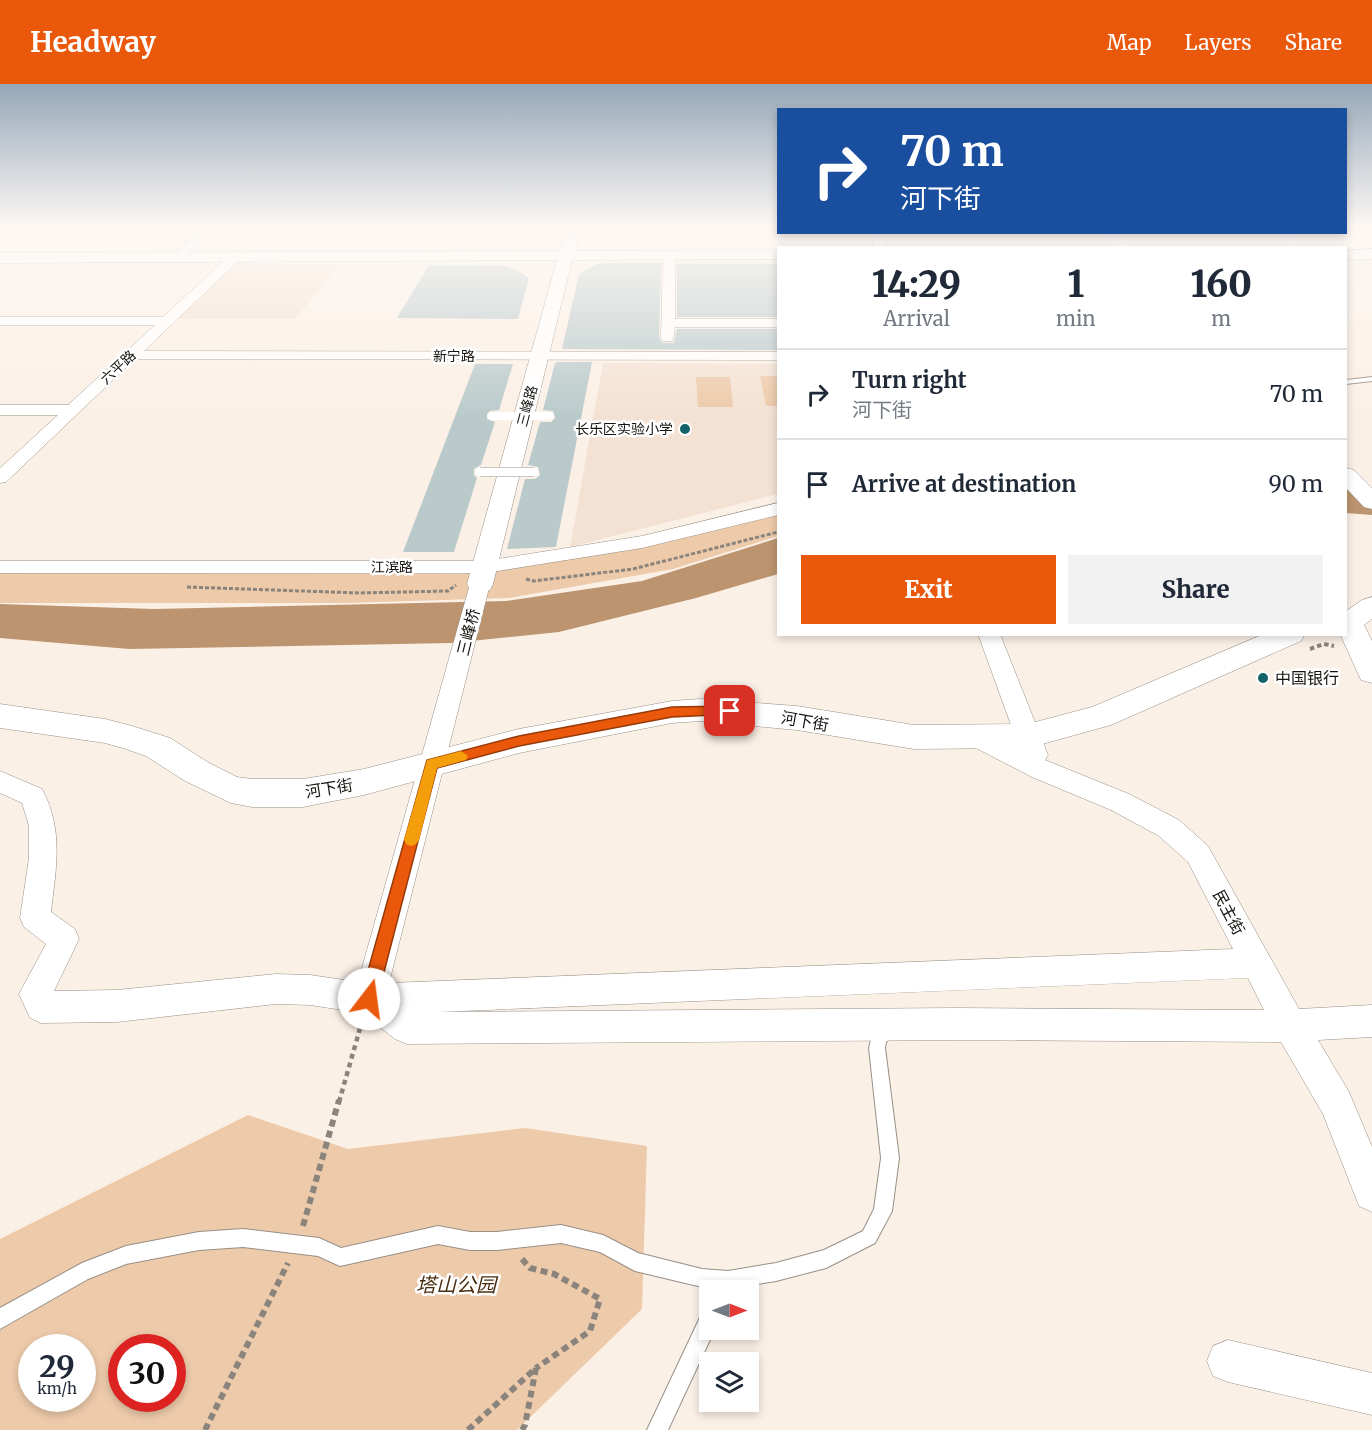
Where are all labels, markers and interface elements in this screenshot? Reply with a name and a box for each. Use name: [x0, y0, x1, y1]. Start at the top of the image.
text: Headway: [30, 24, 156, 60]
text: Map: [1107, 29, 1152, 56]
text: Layers: [1185, 29, 1252, 56]
text: Share: [1285, 29, 1342, 56]
text: 70 m: [900, 125, 1004, 177]
icon: right: [801, 132, 879, 210]
text: 河下街: [900, 181, 981, 215]
text: 14:29: [872, 262, 961, 307]
text: 1: [1067, 262, 1084, 307]
text: 160: [1190, 262, 1252, 307]
text: Arrival: [883, 306, 950, 331]
text: min: [1056, 306, 1096, 331]
text: m: [1211, 306, 1231, 331]
street label: 六平路: [97, 346, 139, 388]
street label: 新宁路: [433, 347, 475, 365]
text: Turn right: [852, 366, 966, 394]
icon: right: [801, 378, 834, 411]
text: 70 m: [1270, 380, 1323, 408]
street label: 三峰路: [513, 383, 541, 429]
text: 河下街: [852, 397, 912, 422]
place label: 长乐区实验小学: [575, 420, 673, 438]
marker: 长乐区实验小学: [678, 422, 692, 436]
icon: arrive: [801, 468, 834, 501]
text: Arrive at destination: [852, 470, 1076, 498]
text: 90 m: [1268, 470, 1323, 498]
button: Exit: [801, 555, 1056, 624]
button: Share: [1068, 555, 1323, 624]
street label: 江滨路: [371, 558, 413, 576]
street label: 三峰桥: [452, 606, 484, 658]
place label: 中国银行: [1275, 668, 1339, 688]
marker: 中国银行: [1256, 671, 1270, 685]
pin: [704, 685, 755, 736]
icon: arrive: [713, 694, 746, 727]
street label: 河下街: [780, 707, 830, 735]
street label: 河下街: [304, 774, 354, 802]
street label: 民主街: [1209, 886, 1249, 938]
position arrow: [337, 967, 401, 1031]
park label: 塔山公园: [416, 1272, 499, 1297]
north arrow: [699, 1280, 759, 1340]
map controls: [699, 1280, 759, 1412]
speed limit sign: 30: [108, 1334, 186, 1412]
text: 29: [39, 1347, 75, 1385]
button: layers: [699, 1352, 759, 1412]
text: km/h: [37, 1379, 77, 1398]

